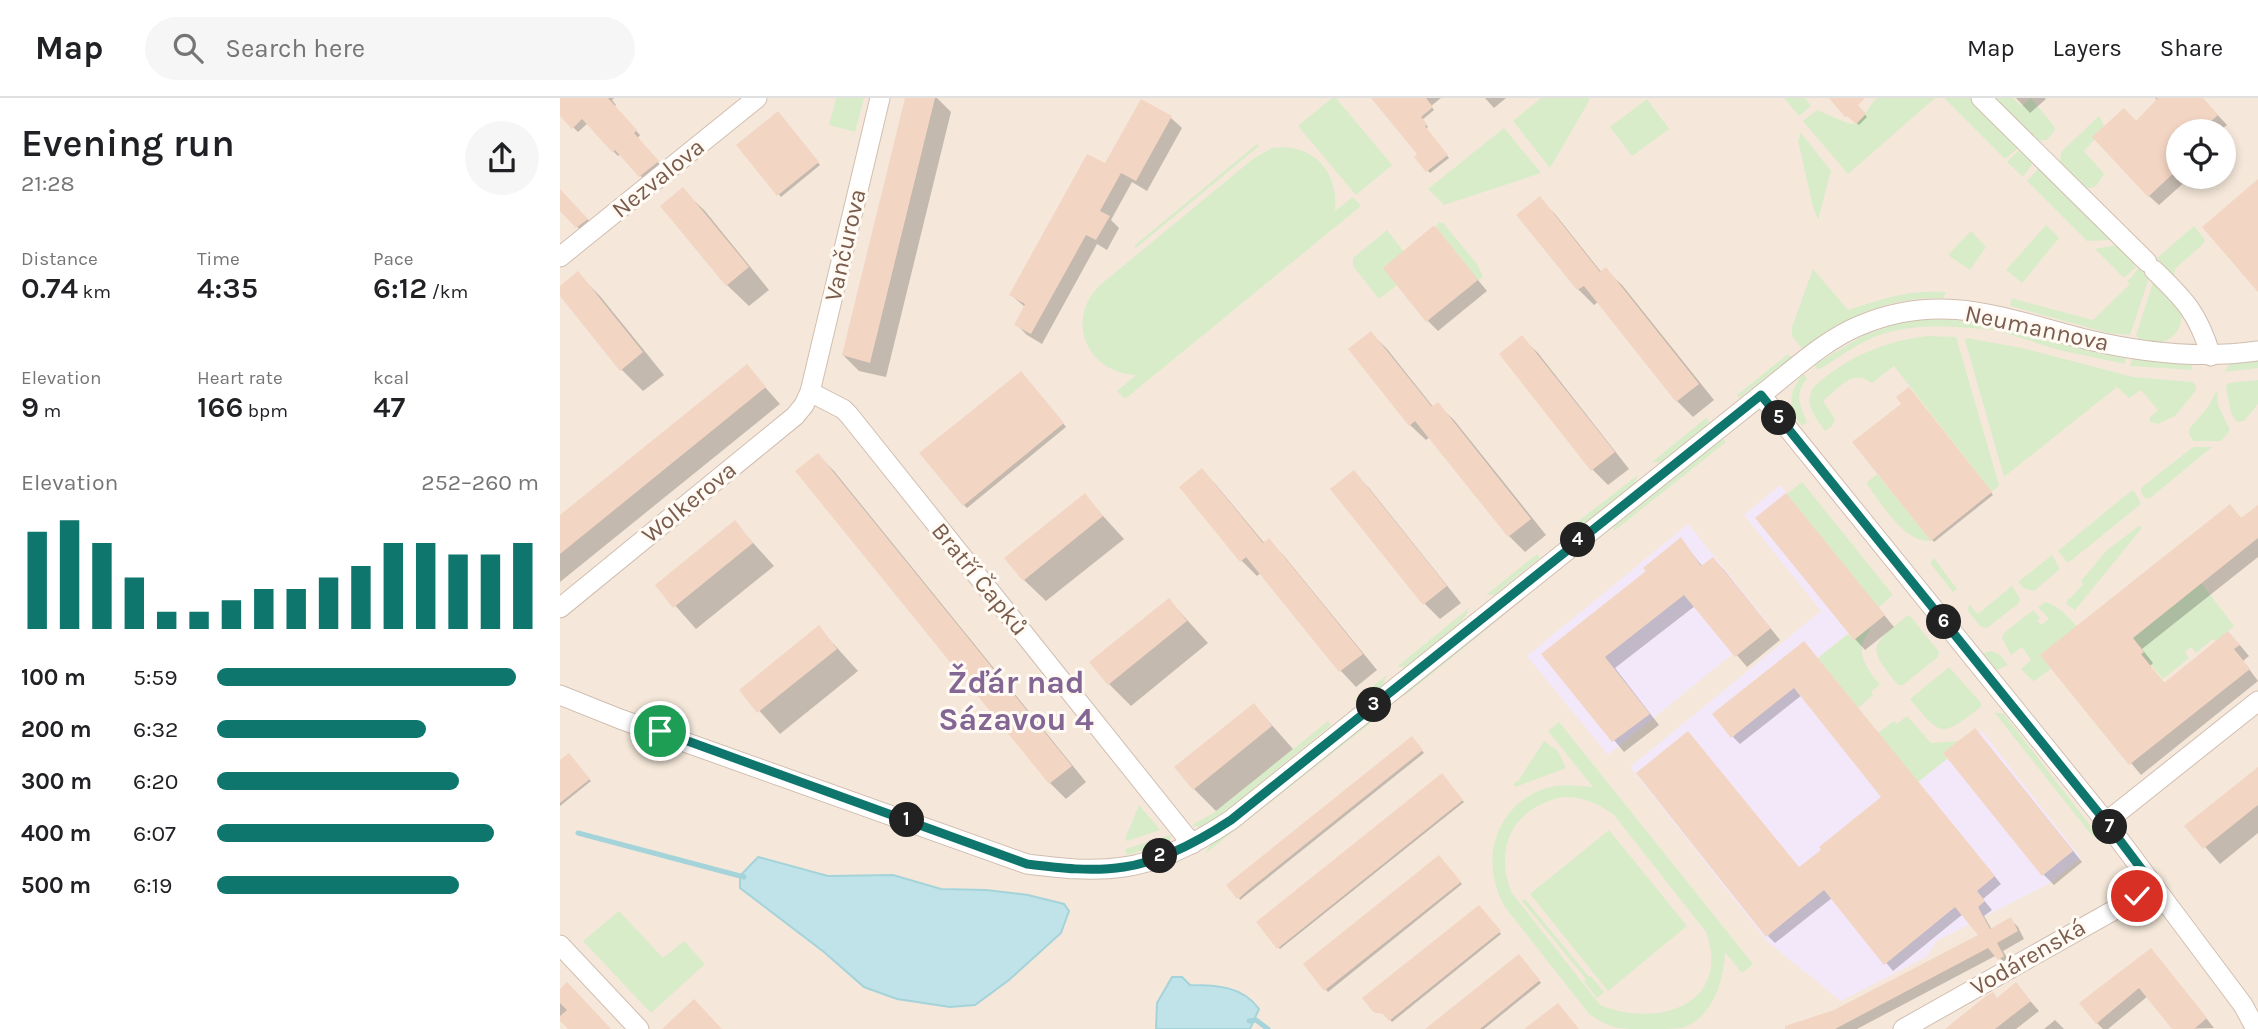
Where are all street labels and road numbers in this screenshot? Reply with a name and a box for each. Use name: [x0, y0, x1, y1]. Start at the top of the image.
street label: Nezvalova: [606, 132, 710, 224]
street label: Vančurova: [818, 186, 872, 304]
street label: Neumannova: [1963, 299, 2111, 357]
street label: Wolkerova: [636, 455, 742, 549]
street label: Bratří Čapků: [926, 516, 1035, 641]
street label: Vodárenská: [1966, 913, 2090, 1001]

